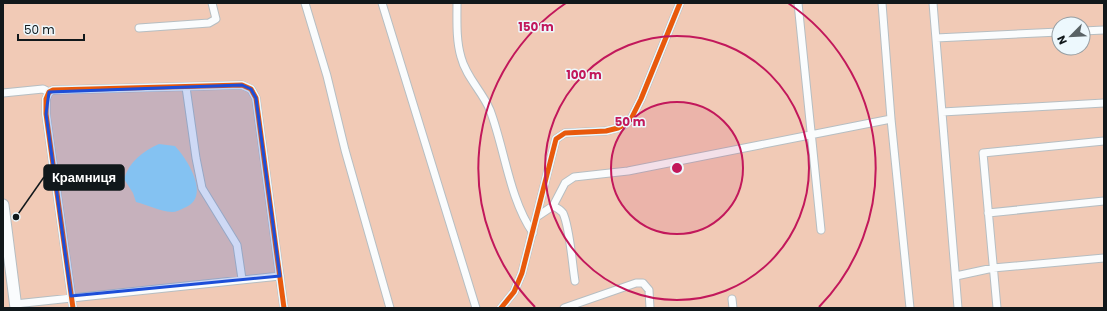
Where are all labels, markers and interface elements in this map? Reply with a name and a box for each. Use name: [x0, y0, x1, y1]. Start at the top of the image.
scale bar: [18, 16, 84, 42]
north arrow: [1051, 16, 1091, 56]
text: 150 m: [518, 18, 554, 35]
text: 50 m: [24, 21, 55, 38]
text: N: [1053, 33, 1071, 47]
text: 100 m: [566, 66, 602, 83]
text: 50 m: [615, 113, 646, 130]
centre of rings: [670, 161, 684, 175]
callout: Крамниця: [44, 165, 124, 190]
text: Крамниця: [52, 168, 116, 187]

